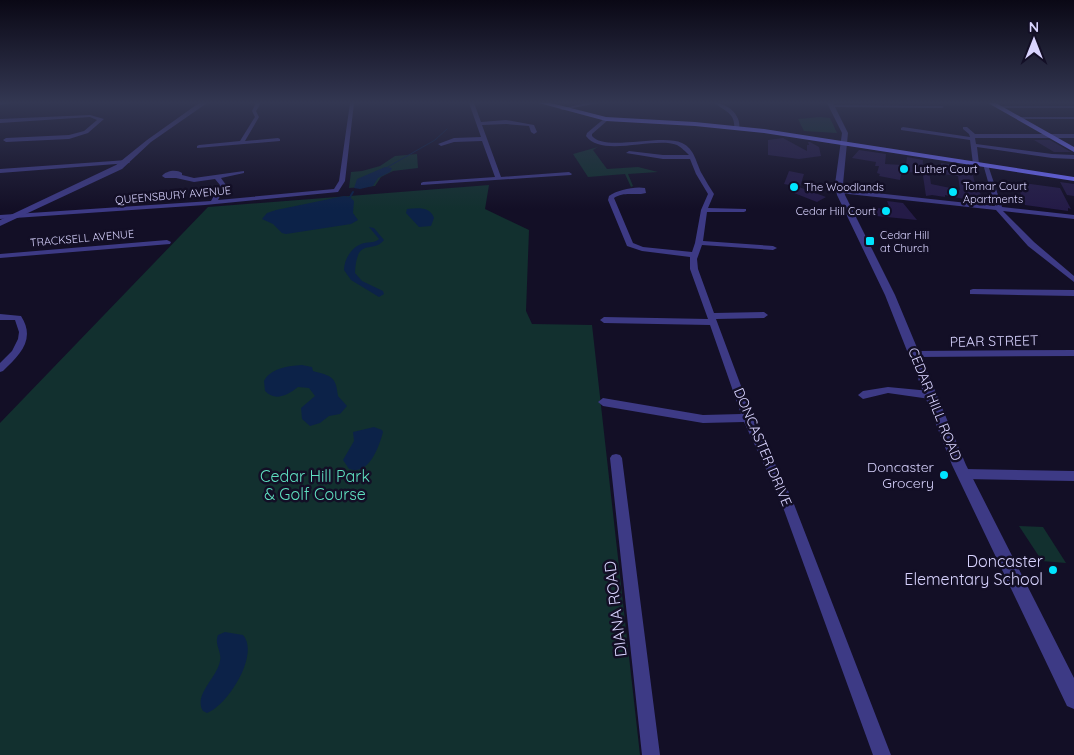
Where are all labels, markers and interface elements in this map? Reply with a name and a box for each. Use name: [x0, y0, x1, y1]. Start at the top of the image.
north arrow: [1009, 15, 1059, 65]
text: N: [1029, 18, 1039, 36]
place label: Luther Court: [914, 162, 978, 176]
marker: Luther Court: [898, 163, 910, 175]
place label: Tomar Court Apartments: [963, 179, 1027, 206]
place label: The Woodlands: [804, 180, 884, 194]
marker: The Woodlands: [788, 181, 800, 193]
street label: QUEENSBURY AVENUE: [115, 183, 231, 207]
marker: Tomar Court Apartments: [947, 186, 959, 198]
place label: Cedar Hill Court: [796, 204, 876, 218]
marker: Cedar Hill Court: [880, 205, 892, 217]
street label: TRACKSELL AVENUE: [29, 226, 135, 250]
place label: Cedar Hill at Church: [880, 228, 929, 255]
marker: Cedar Hill at Church: [864, 235, 876, 247]
street label: PEAR STREET: [950, 331, 1038, 351]
street label: CEDAR HILL ROAD: [904, 345, 966, 463]
street label: DONCASTER DRIVE: [730, 385, 796, 509]
place label: Doncaster Grocery: [867, 458, 935, 492]
park label: Cedar Hill Park & Golf Course: [260, 466, 370, 504]
marker: Doncaster Grocery: [938, 469, 950, 481]
place label: Doncaster Elementary School: [904, 551, 1043, 589]
street label: DIANA ROAD: [599, 560, 631, 658]
marker: Doncaster Elementary School: [1047, 564, 1059, 576]

